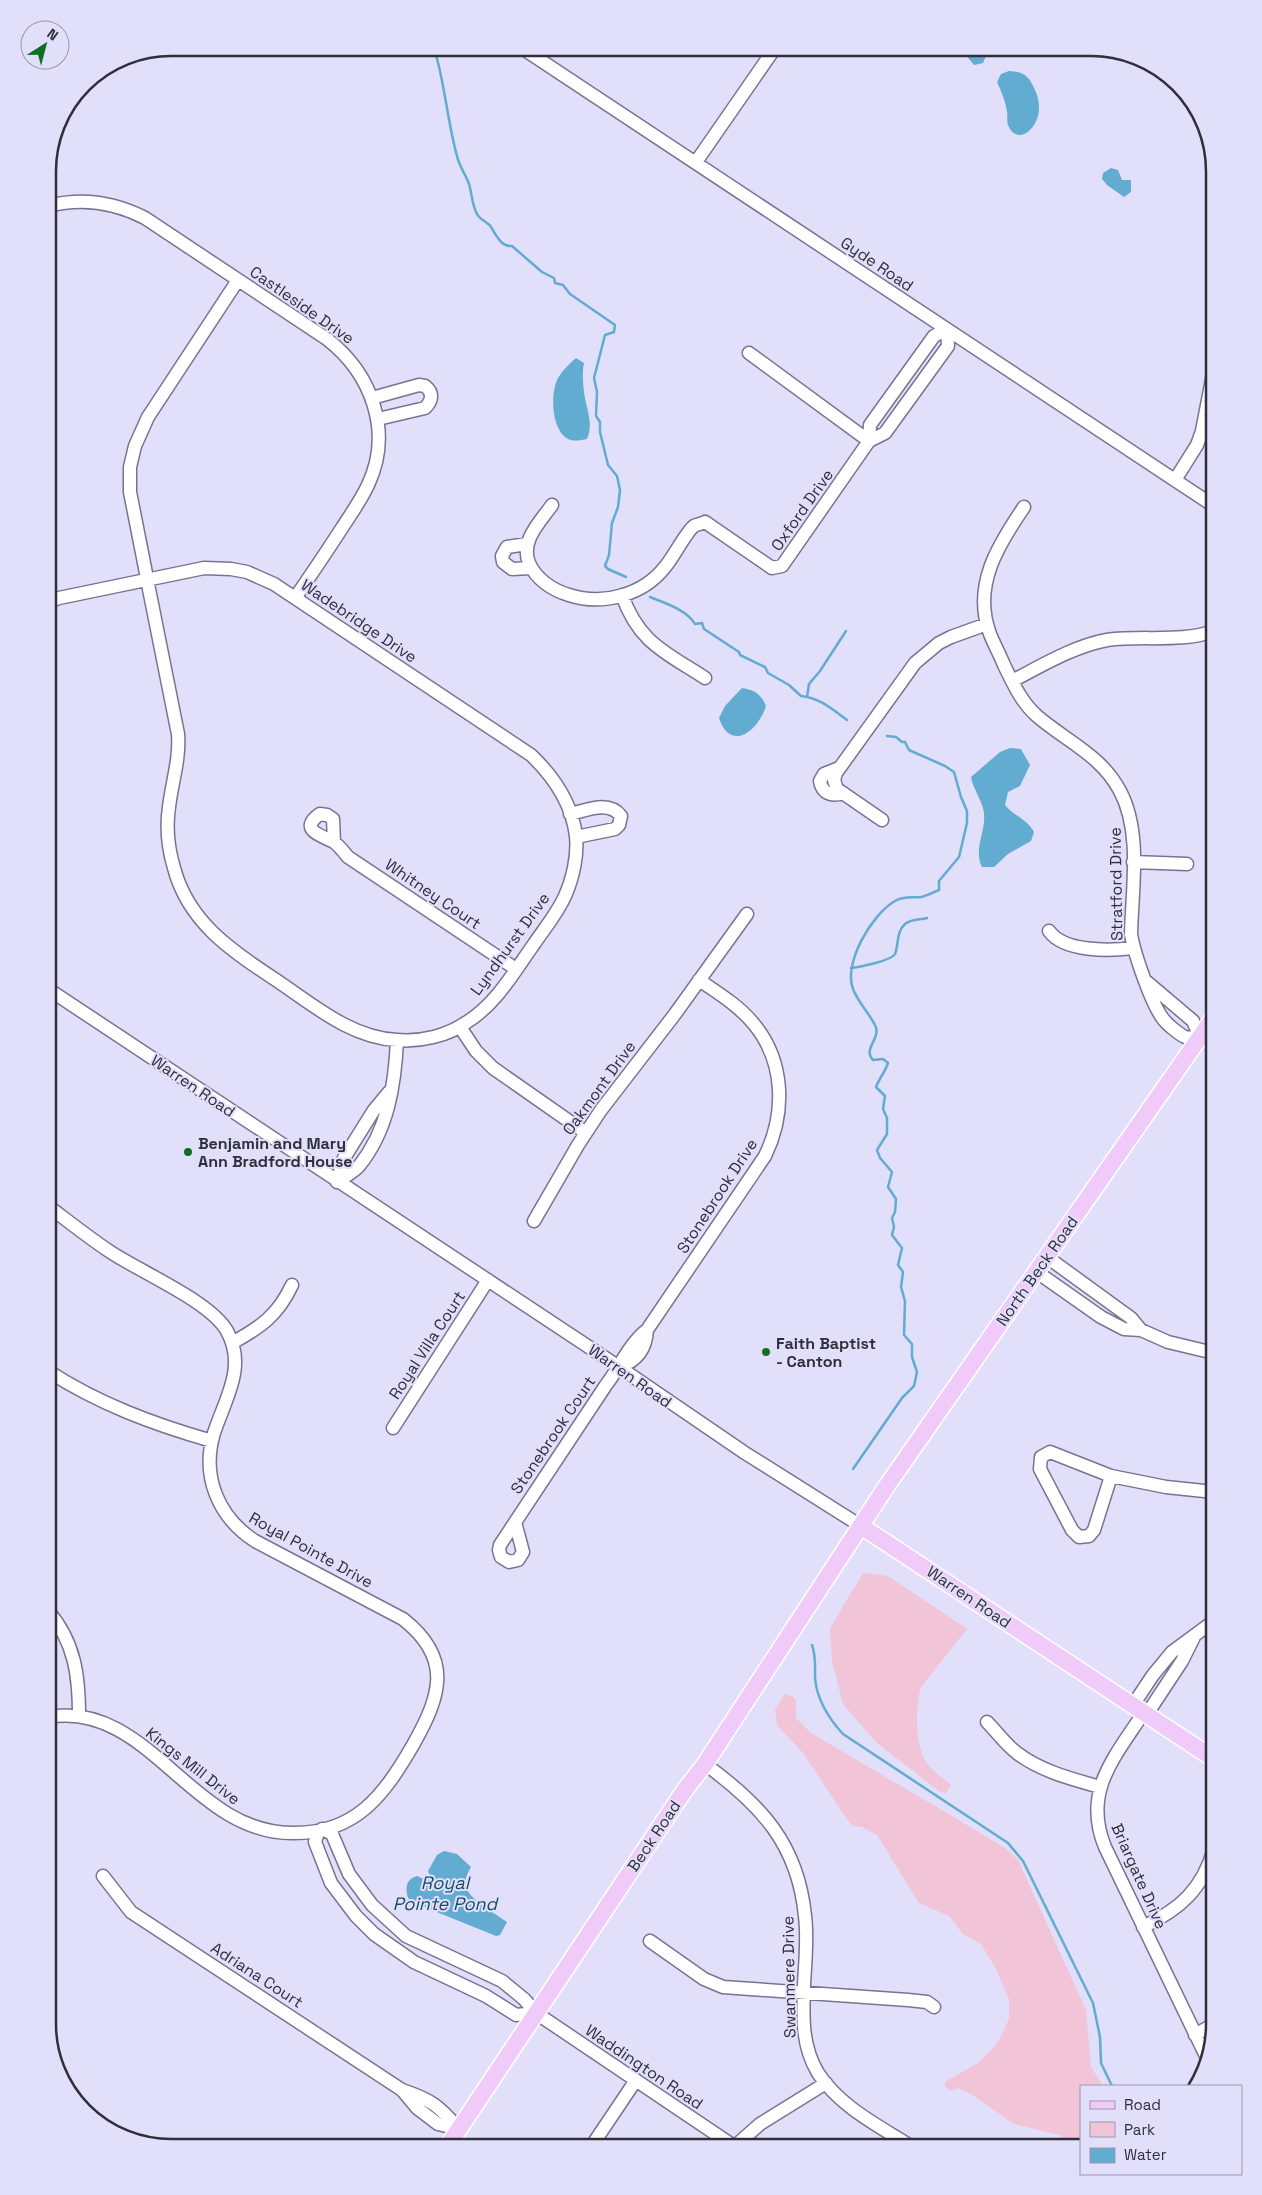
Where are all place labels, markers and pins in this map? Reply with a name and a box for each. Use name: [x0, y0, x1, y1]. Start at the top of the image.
place label: Benjamin and Mary Ann Bradford House: [198, 1133, 353, 1172]
marker: Benjamin and Mary Ann Bradford House: [182, 1146, 194, 1158]
place label: Faith Baptist - Canton: [776, 1333, 876, 1372]
marker: Faith Baptist - Canton: [760, 1346, 772, 1358]

